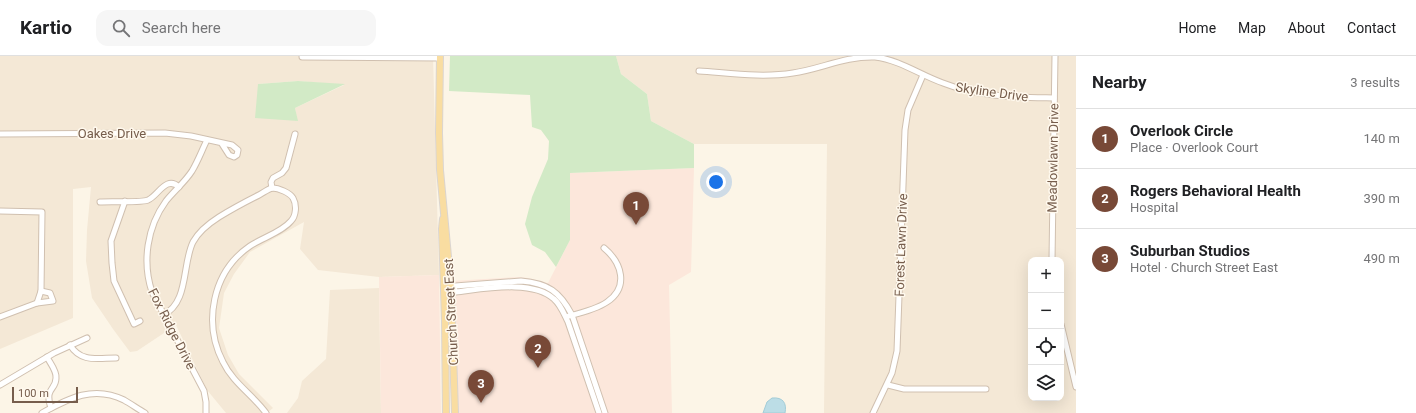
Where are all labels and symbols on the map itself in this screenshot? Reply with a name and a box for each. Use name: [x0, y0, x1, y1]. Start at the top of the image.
street label: Skyline Drive: [955, 79, 1029, 105]
street label: Meadowlawn Drive: [1045, 103, 1061, 213]
street label: Oakes Drive: [78, 126, 146, 141]
your location: [706, 172, 726, 192]
pin: 1: [623, 192, 649, 225]
street label: Forest Lawn Drive: [892, 193, 910, 297]
street label: Church Street East: [441, 258, 461, 366]
street label: Fox Ridge Drive: [145, 286, 199, 372]
pin: 2: [525, 335, 551, 368]
pin: 3: [468, 370, 494, 403]
scale bar: [12, 385, 78, 404]

